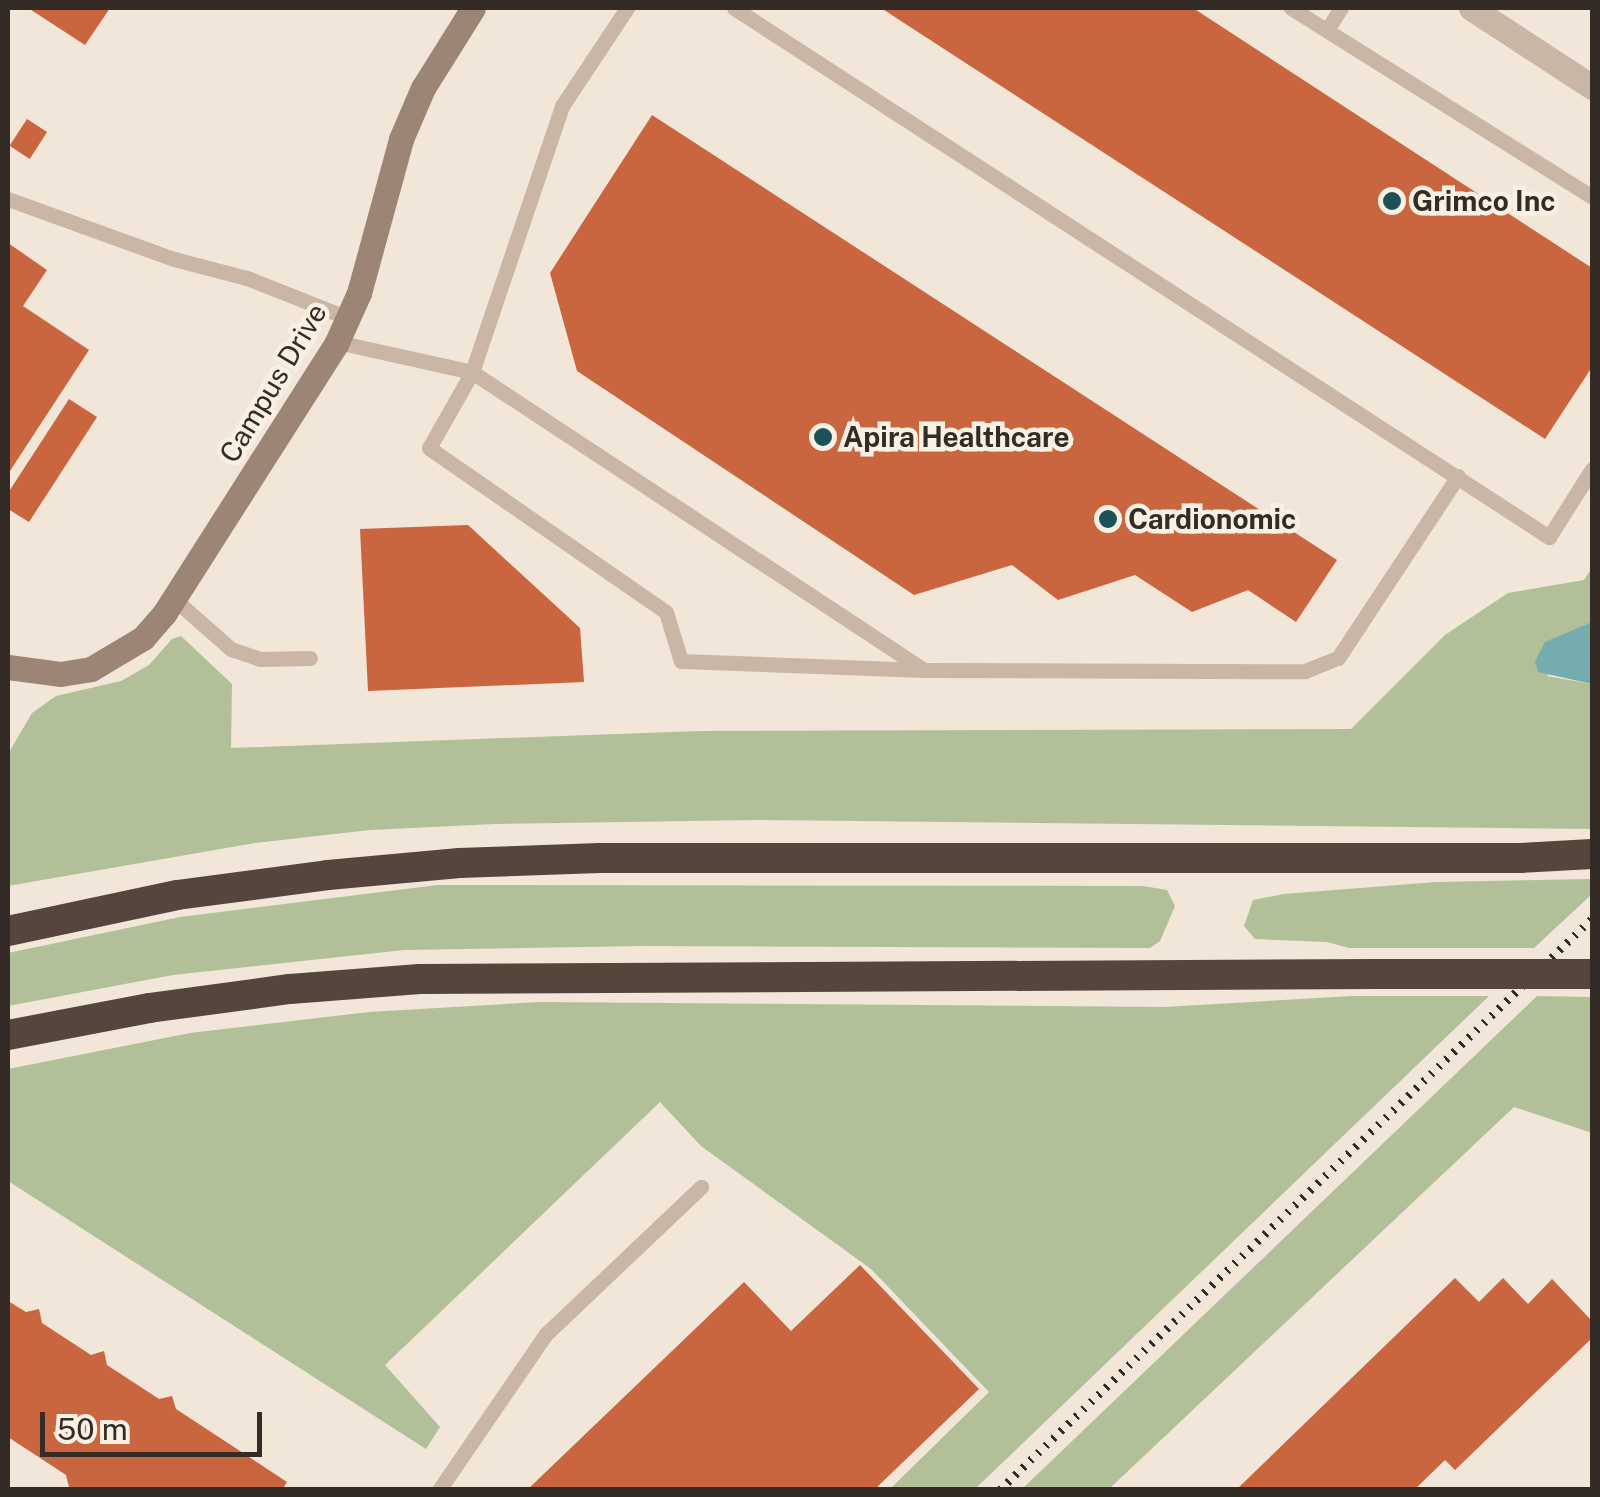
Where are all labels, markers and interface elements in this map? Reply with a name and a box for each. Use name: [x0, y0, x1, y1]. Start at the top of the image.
place label: Grimco Inc: [1412, 184, 1556, 218]
marker: Grimco Inc: [1381, 190, 1403, 212]
street label: Campus Drive: [212, 297, 334, 469]
place label: Apira Healthcare: [843, 420, 1070, 454]
marker: Apira Healthcare: [812, 426, 834, 448]
place label: Cardionomic: [1128, 502, 1296, 536]
marker: Cardionomic: [1097, 508, 1119, 530]
scale bar: [45, 1392, 268, 1454]
text: 50 m: [57, 1411, 128, 1447]

